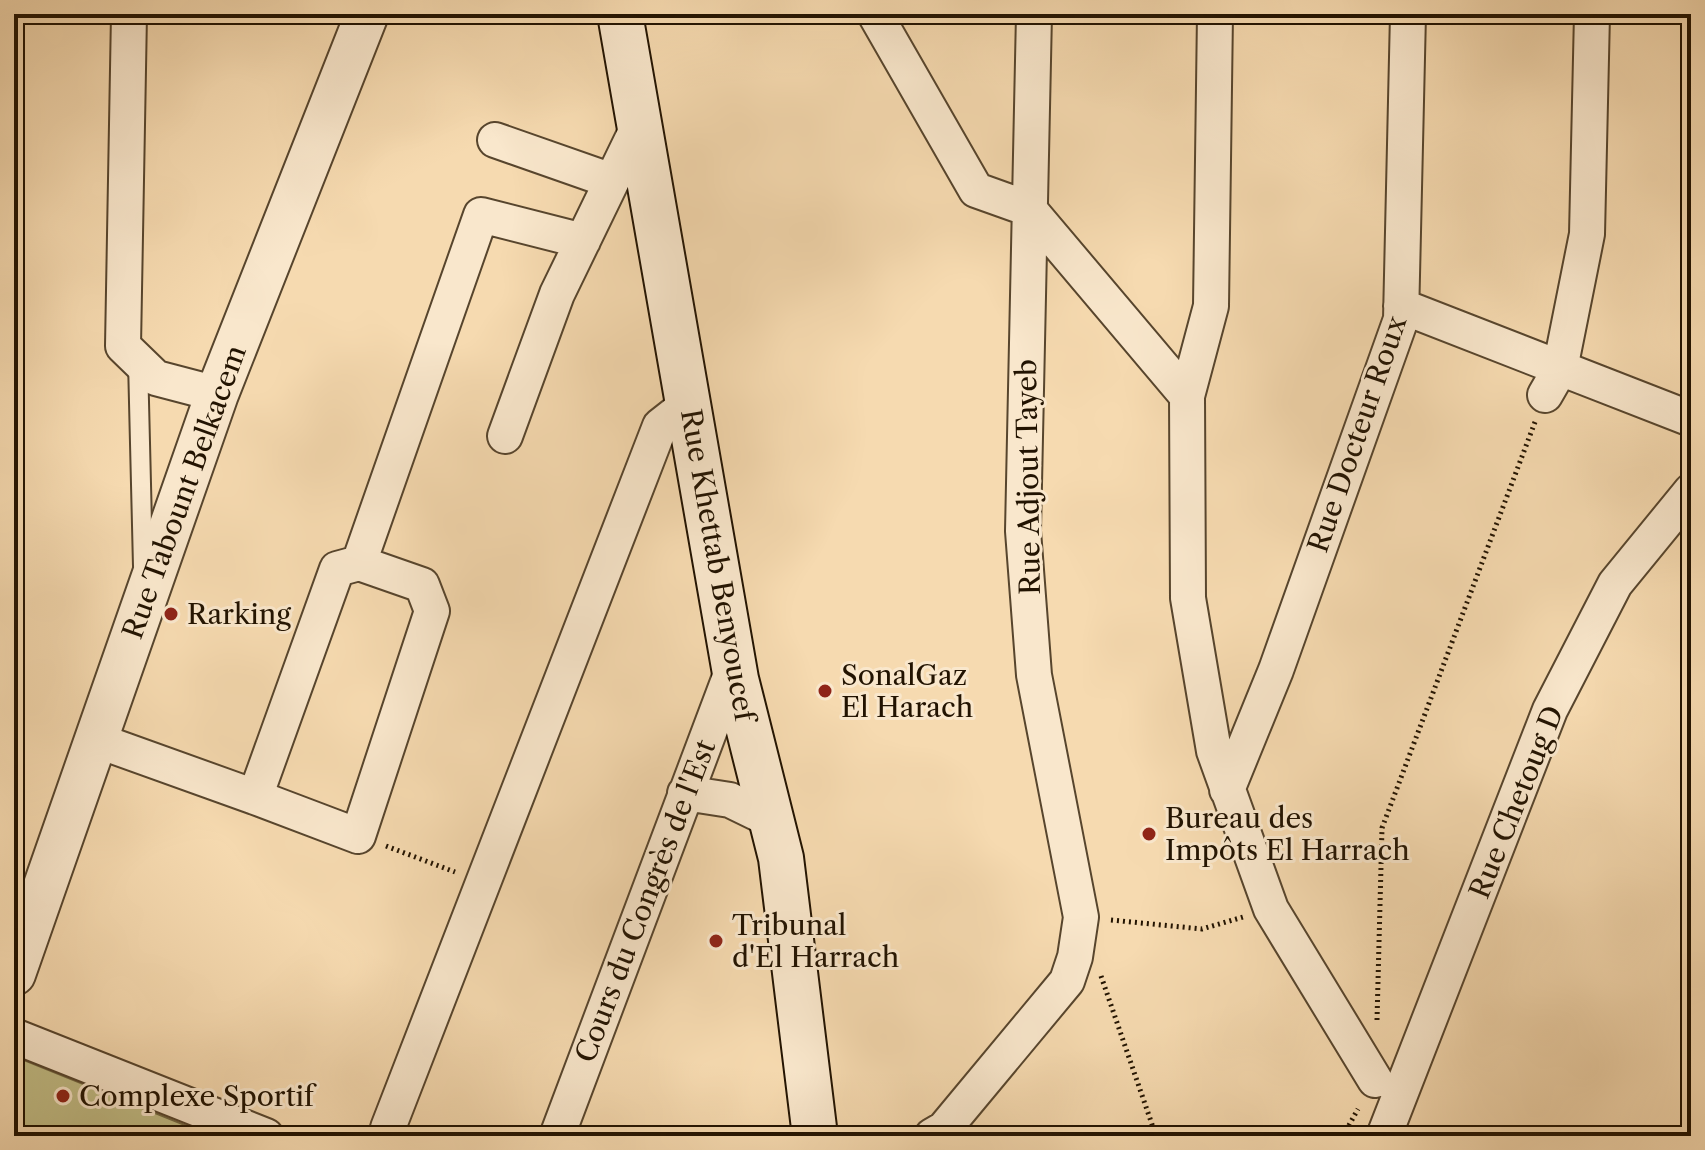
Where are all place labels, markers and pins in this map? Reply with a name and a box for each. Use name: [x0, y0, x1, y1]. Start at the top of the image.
place label: Rarking: [187, 597, 291, 631]
marker: Rarking: [162, 605, 180, 623]
place label: SonalGaz El Harach: [841, 658, 973, 724]
marker: SonalGaz El Harach: [816, 682, 834, 700]
place label: Bureau des Impôts El Harrach: [1165, 801, 1410, 867]
marker: Bureau des Impôts El Harrach: [1140, 825, 1158, 843]
place label: Tribunal d'El Harrach: [732, 908, 899, 974]
marker: Tribunal d'El Harrach: [707, 932, 725, 950]
place label: Complexe Sportif: [79, 1079, 317, 1113]
marker: Complexe Sportif: [54, 1087, 72, 1105]

